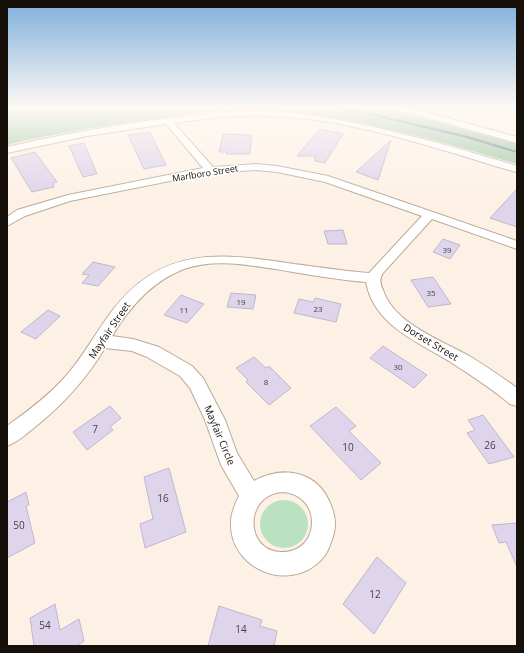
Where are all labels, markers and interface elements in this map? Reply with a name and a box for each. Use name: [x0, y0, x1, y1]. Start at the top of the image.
street label: Marlboro Street: [171, 161, 239, 185]
house number: 39: [442, 244, 452, 255]
house number: 35: [426, 287, 436, 298]
house number: 19: [236, 296, 246, 307]
street label: Mayfair Street: [85, 299, 133, 361]
house number: 23: [313, 303, 323, 314]
house number: 11: [179, 304, 189, 315]
street label: Dorset Street: [401, 320, 461, 364]
house number: 30: [393, 361, 403, 372]
house number: 8: [264, 376, 269, 387]
street label: Mayfair Circle: [201, 403, 239, 467]
house number: 7: [92, 422, 98, 436]
house number: 26: [484, 438, 496, 452]
house number: 10: [342, 440, 354, 454]
house number: 16: [157, 491, 169, 505]
house number: 50: [13, 518, 25, 532]
house number: 12: [369, 587, 381, 601]
house number: 54: [39, 618, 51, 632]
house number: 14: [235, 622, 247, 636]

